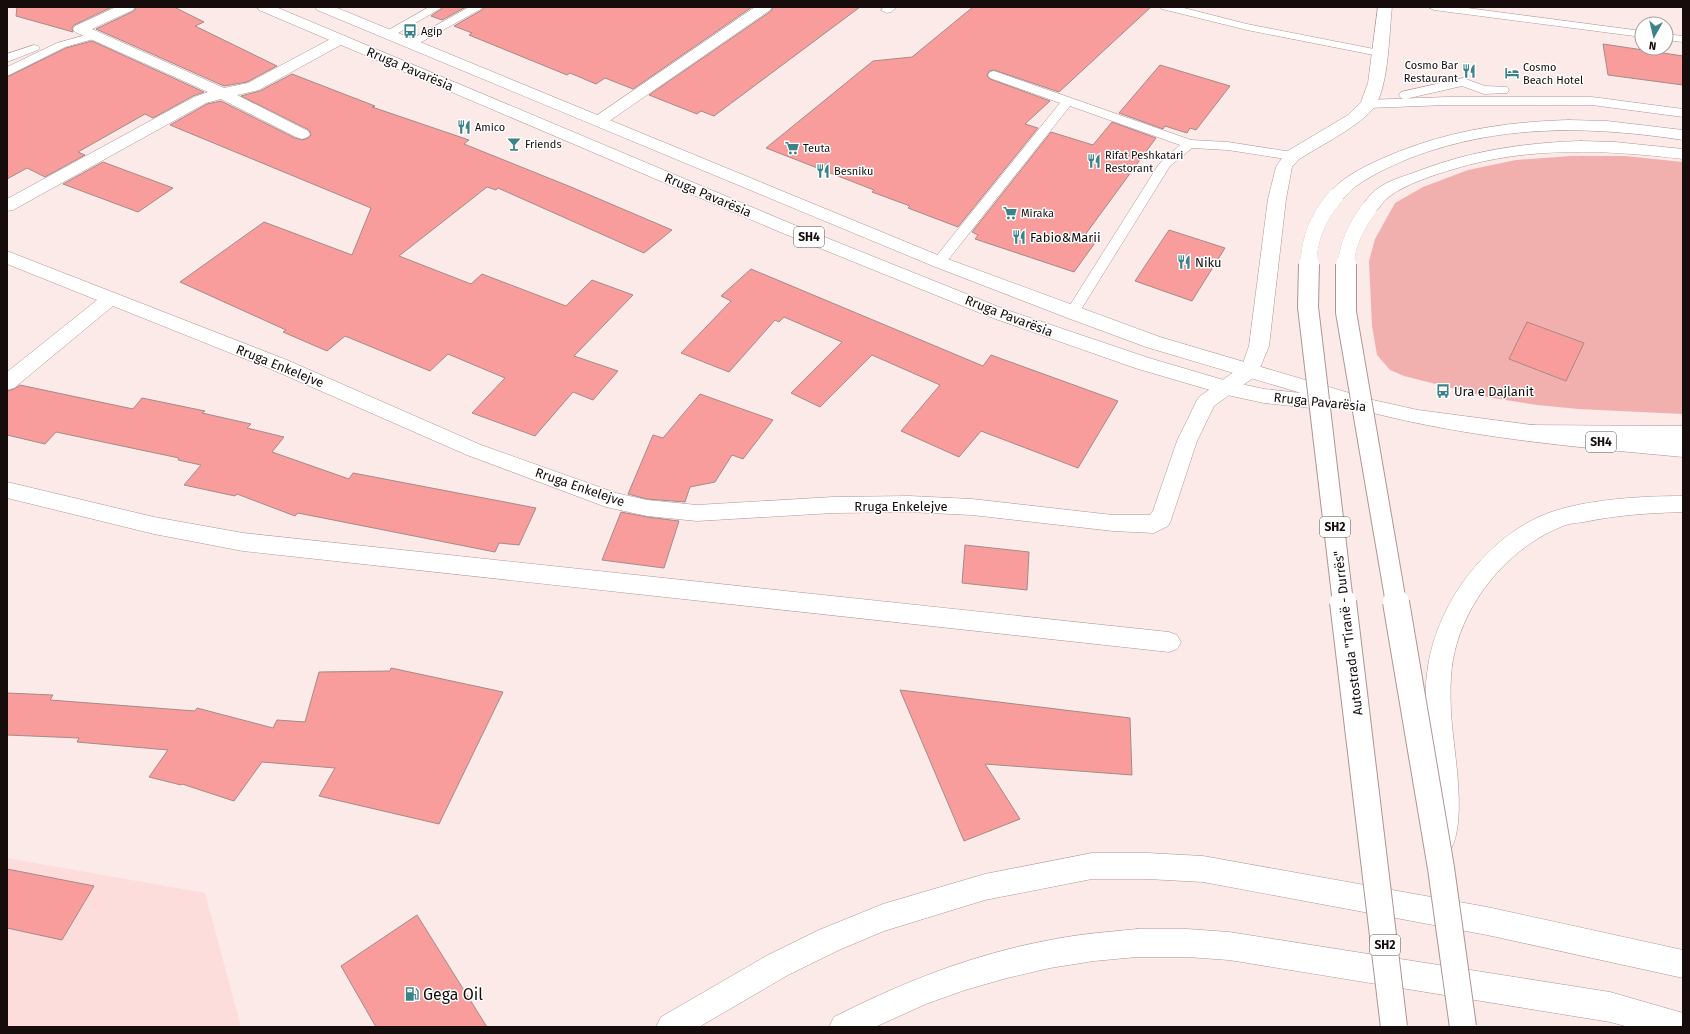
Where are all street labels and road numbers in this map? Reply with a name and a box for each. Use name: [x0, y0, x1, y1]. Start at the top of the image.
street label: Rruga Pavarësia: [364, 44, 456, 94]
street label: Rruga Pavarësia: [662, 170, 754, 220]
road number: SH4: [794, 227, 824, 247]
street label: Rruga Pavarësia: [963, 292, 1055, 340]
street label: Rruga Enkelejve: [234, 342, 326, 390]
street label: Rruga Pavarësia: [1273, 390, 1367, 414]
road number: SH4: [1586, 432, 1616, 452]
street label: Rruga Enkelejve: [533, 465, 627, 509]
street label: Rruga Enkelejve: [854, 499, 948, 514]
road number: SH2: [1320, 517, 1350, 537]
street label: Autostrada "Tiranë - Durrës": [1330, 550, 1366, 716]
road number: SH2: [1370, 935, 1400, 955]

